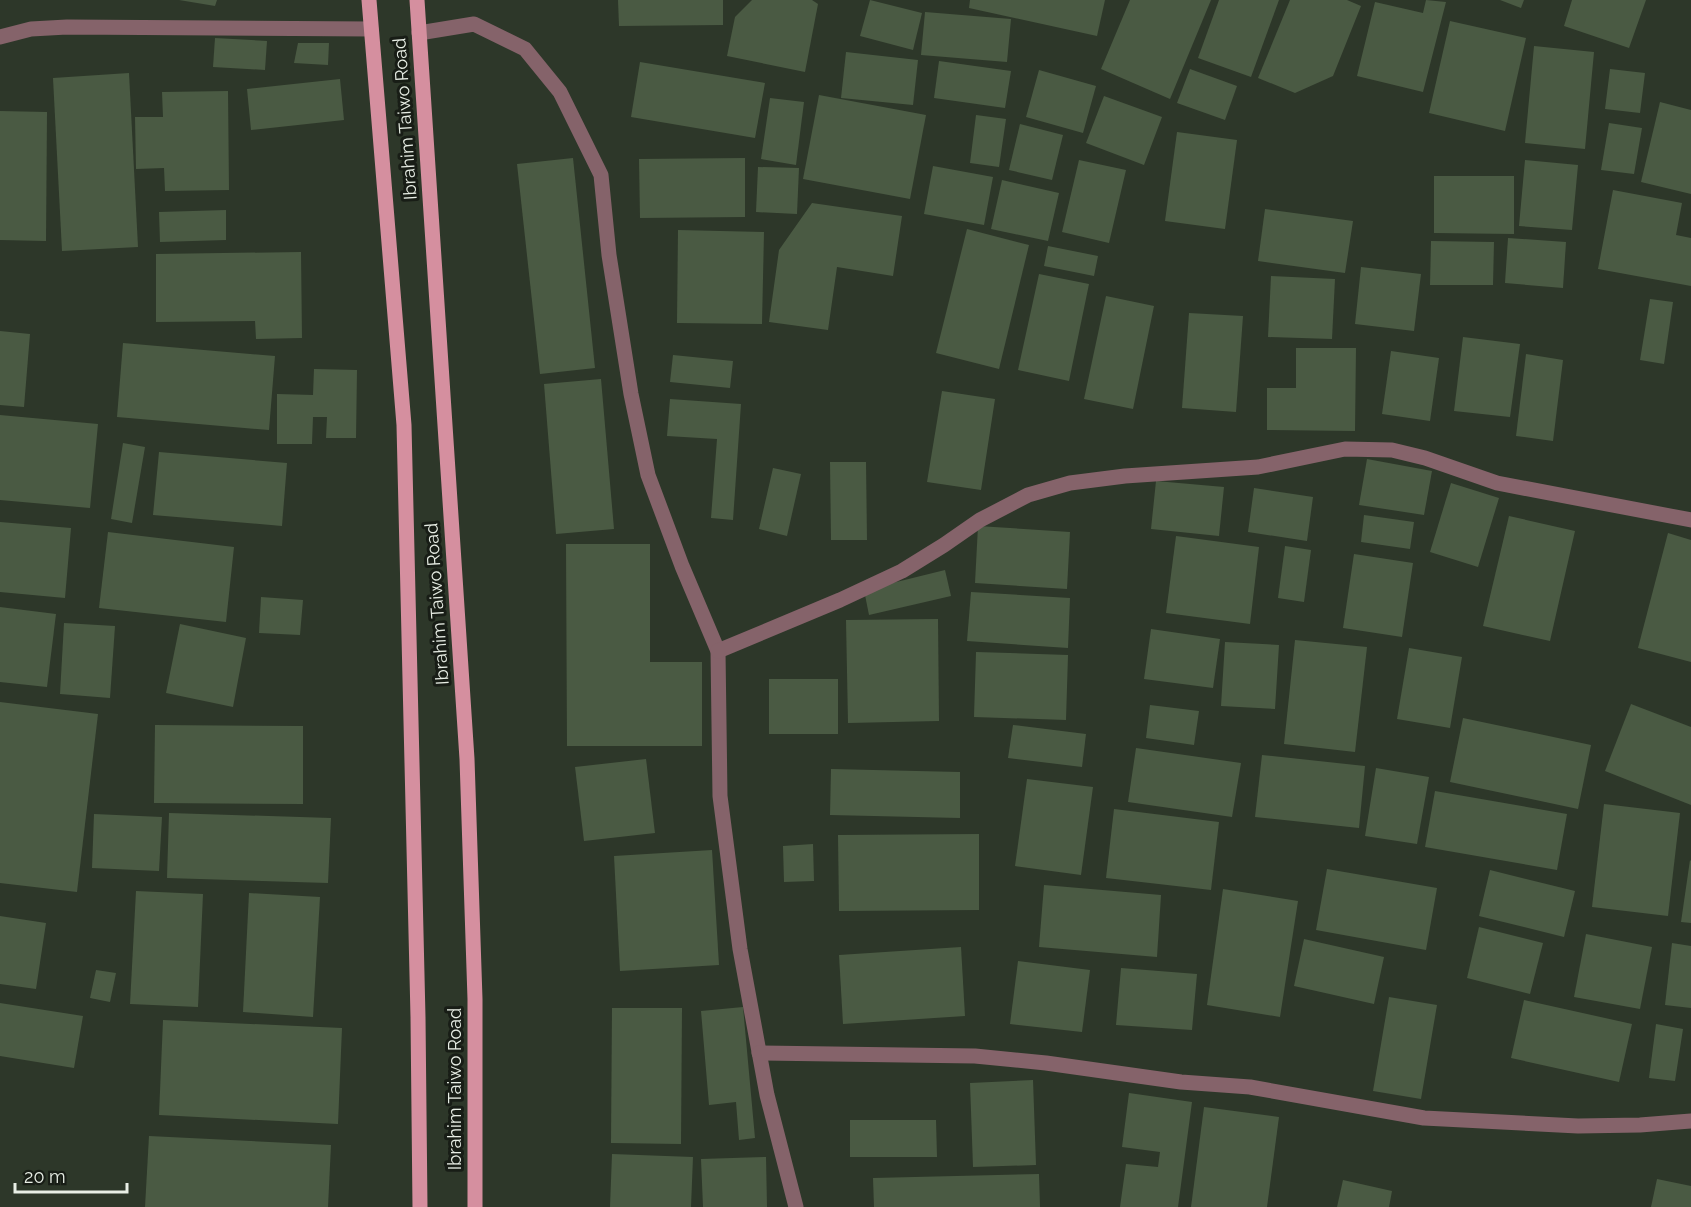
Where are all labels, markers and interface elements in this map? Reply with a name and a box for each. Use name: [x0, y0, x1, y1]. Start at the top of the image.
street label: Ibrahim Taiwo Road: [388, 37, 421, 201]
street label: Ibrahim Taiwo Road: [420, 522, 453, 686]
street label: Ibrahim Taiwo Road: [444, 1008, 465, 1170]
scale bar: [15, 1156, 128, 1194]
text: 20 m: [24, 1166, 66, 1187]

